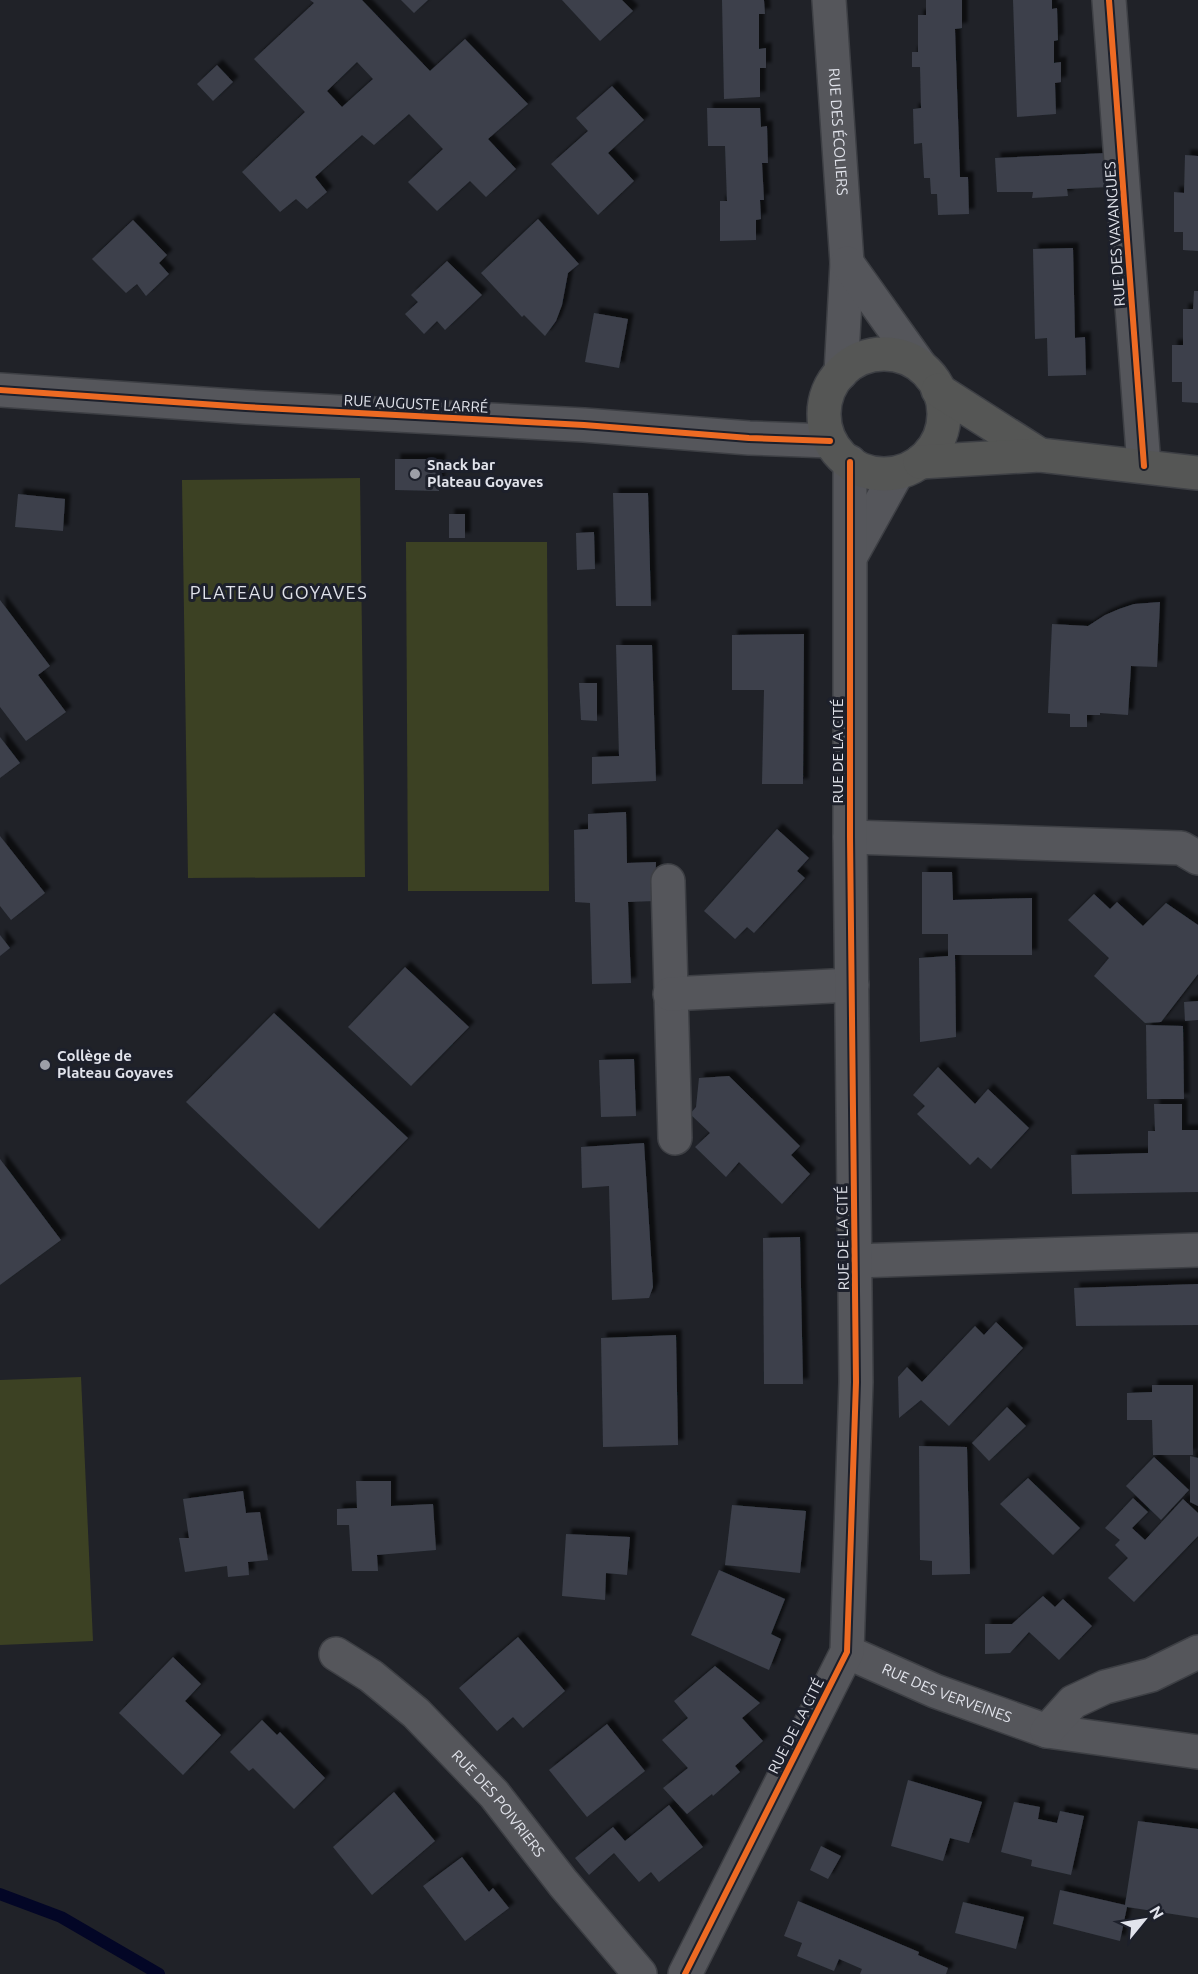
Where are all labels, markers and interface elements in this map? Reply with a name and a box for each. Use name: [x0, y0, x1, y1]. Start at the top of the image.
street label: RUE DES ÉCOLIERS: [826, 67, 851, 196]
street label: RUE DES VAVANGUES: [1101, 161, 1128, 307]
street label: RUE AUGUSTE LARRÉ: [343, 391, 489, 416]
place label: Snack bar Plateau Goyaves: [427, 456, 543, 490]
marker: Snack bar Plateau Goyaves: [408, 467, 422, 481]
district label: PLATEAU GOYAVES: [190, 582, 368, 602]
street label: RUE DE LA CITÉ: [829, 699, 846, 803]
place label: Collège de Plateau Goyaves: [57, 1047, 173, 1081]
marker: Collège de Plateau Goyaves: [38, 1058, 52, 1072]
street label: RUE DE LA CITÉ: [833, 1185, 852, 1291]
street label: RUE DES VERVEINES: [879, 1660, 1014, 1726]
street label: RUE DE LA CITÉ: [764, 1675, 827, 1776]
street label: RUE DES POIVRIERS: [448, 1746, 549, 1860]
north arrow: [1114, 1890, 1174, 1950]
text: N: [1146, 1903, 1168, 1922]

